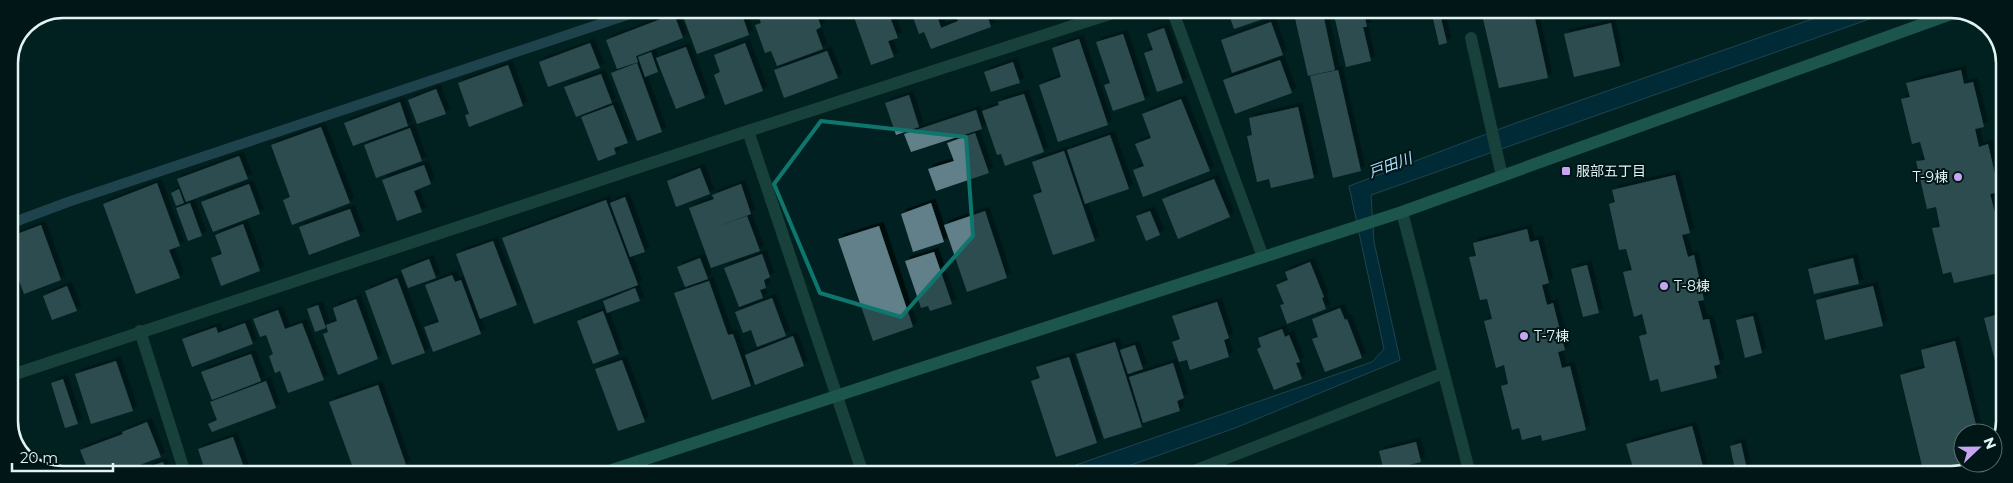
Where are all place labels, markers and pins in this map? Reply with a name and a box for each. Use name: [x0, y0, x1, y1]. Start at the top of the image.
place label: 服部五丁目: [1576, 162, 1646, 180]
marker: 服部五丁目: [1560, 165, 1572, 177]
place label: T-9棟: [1913, 168, 1948, 186]
marker: T-9棟: [1952, 171, 1964, 183]
place label: T-8棟: [1674, 277, 1710, 295]
marker: T-8棟: [1658, 280, 1670, 292]
place label: T-7棟: [1534, 327, 1569, 345]
marker: T-7棟: [1518, 330, 1530, 342]

